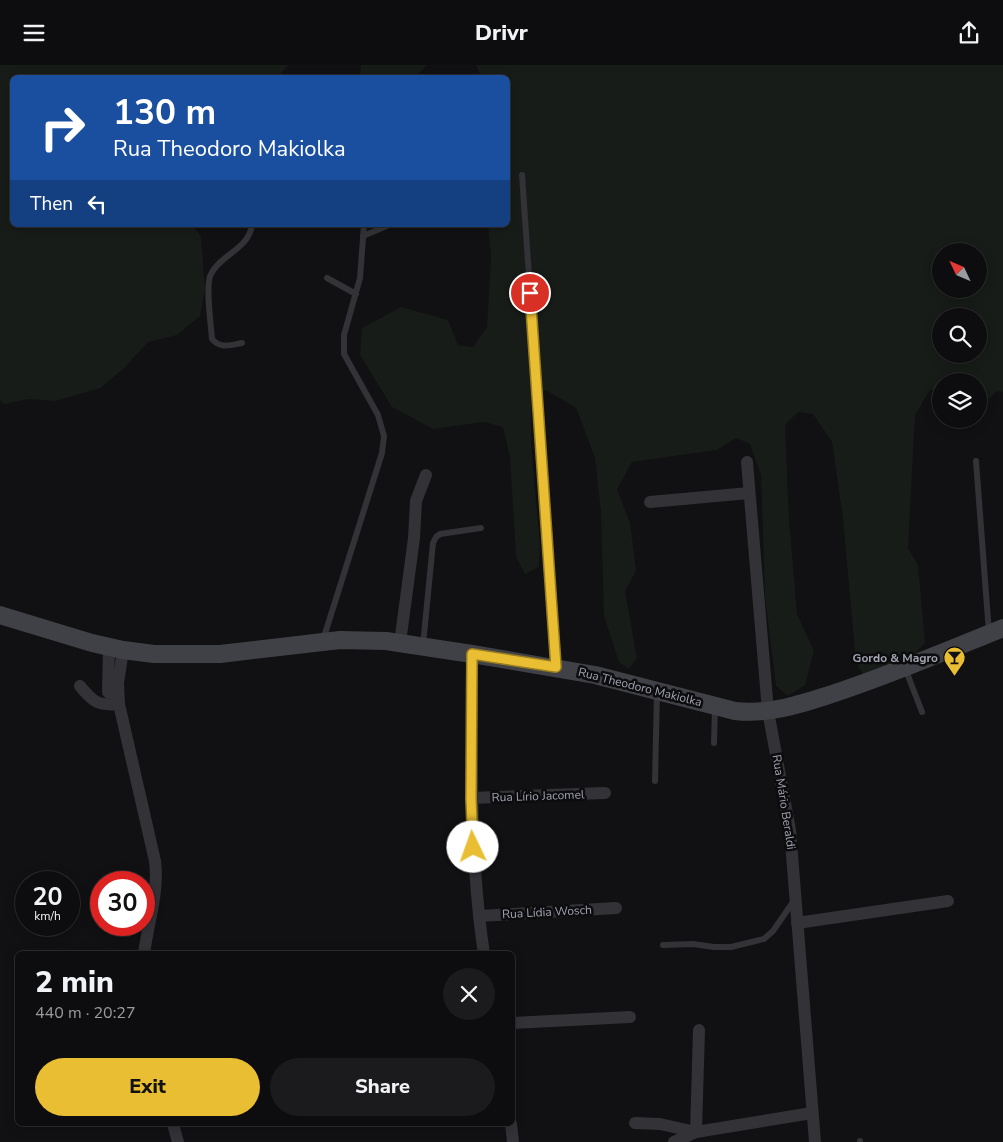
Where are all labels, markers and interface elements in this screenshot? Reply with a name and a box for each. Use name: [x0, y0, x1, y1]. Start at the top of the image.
text: Drivr: [475, 18, 528, 48]
icon: menu: [20, 19, 48, 47]
icon: share: [955, 19, 983, 47]
text: 130 m: [113, 89, 216, 136]
icon: right: [30, 95, 95, 160]
text: Rua Theodoro Makiolka: [113, 134, 346, 164]
icon: left: [83, 190, 111, 218]
text: Then: [30, 191, 73, 217]
north arrow: [932, 243, 988, 297]
map controls: [932, 243, 987, 428]
pin: [509, 272, 551, 314]
icon: arrive: [516, 279, 544, 307]
button: search: [932, 308, 987, 363]
button: layers: [932, 373, 987, 428]
bar icon: Gordo & Magro: [942, 646, 966, 677]
place label: Gordo & Magro: [853, 650, 938, 666]
street label: Rua Theodoro Makiolka: [577, 664, 703, 710]
street label: Rua Mário Beraldi: [769, 753, 799, 851]
street label: Rua Lírio Jacomel: [491, 786, 585, 806]
position arrow: [446, 820, 498, 872]
speed limit sign: 30: [90, 871, 155, 936]
text: 20: [32, 880, 63, 914]
street label: Rua Lídia Wosch: [502, 902, 592, 922]
text: km/h: [34, 908, 61, 924]
text: 2 min: [35, 962, 114, 1003]
button: close: [443, 968, 495, 1020]
text: 440 m · 20:27: [35, 1002, 136, 1024]
button: Exit: [35, 1058, 260, 1116]
button: Share: [270, 1058, 495, 1116]

